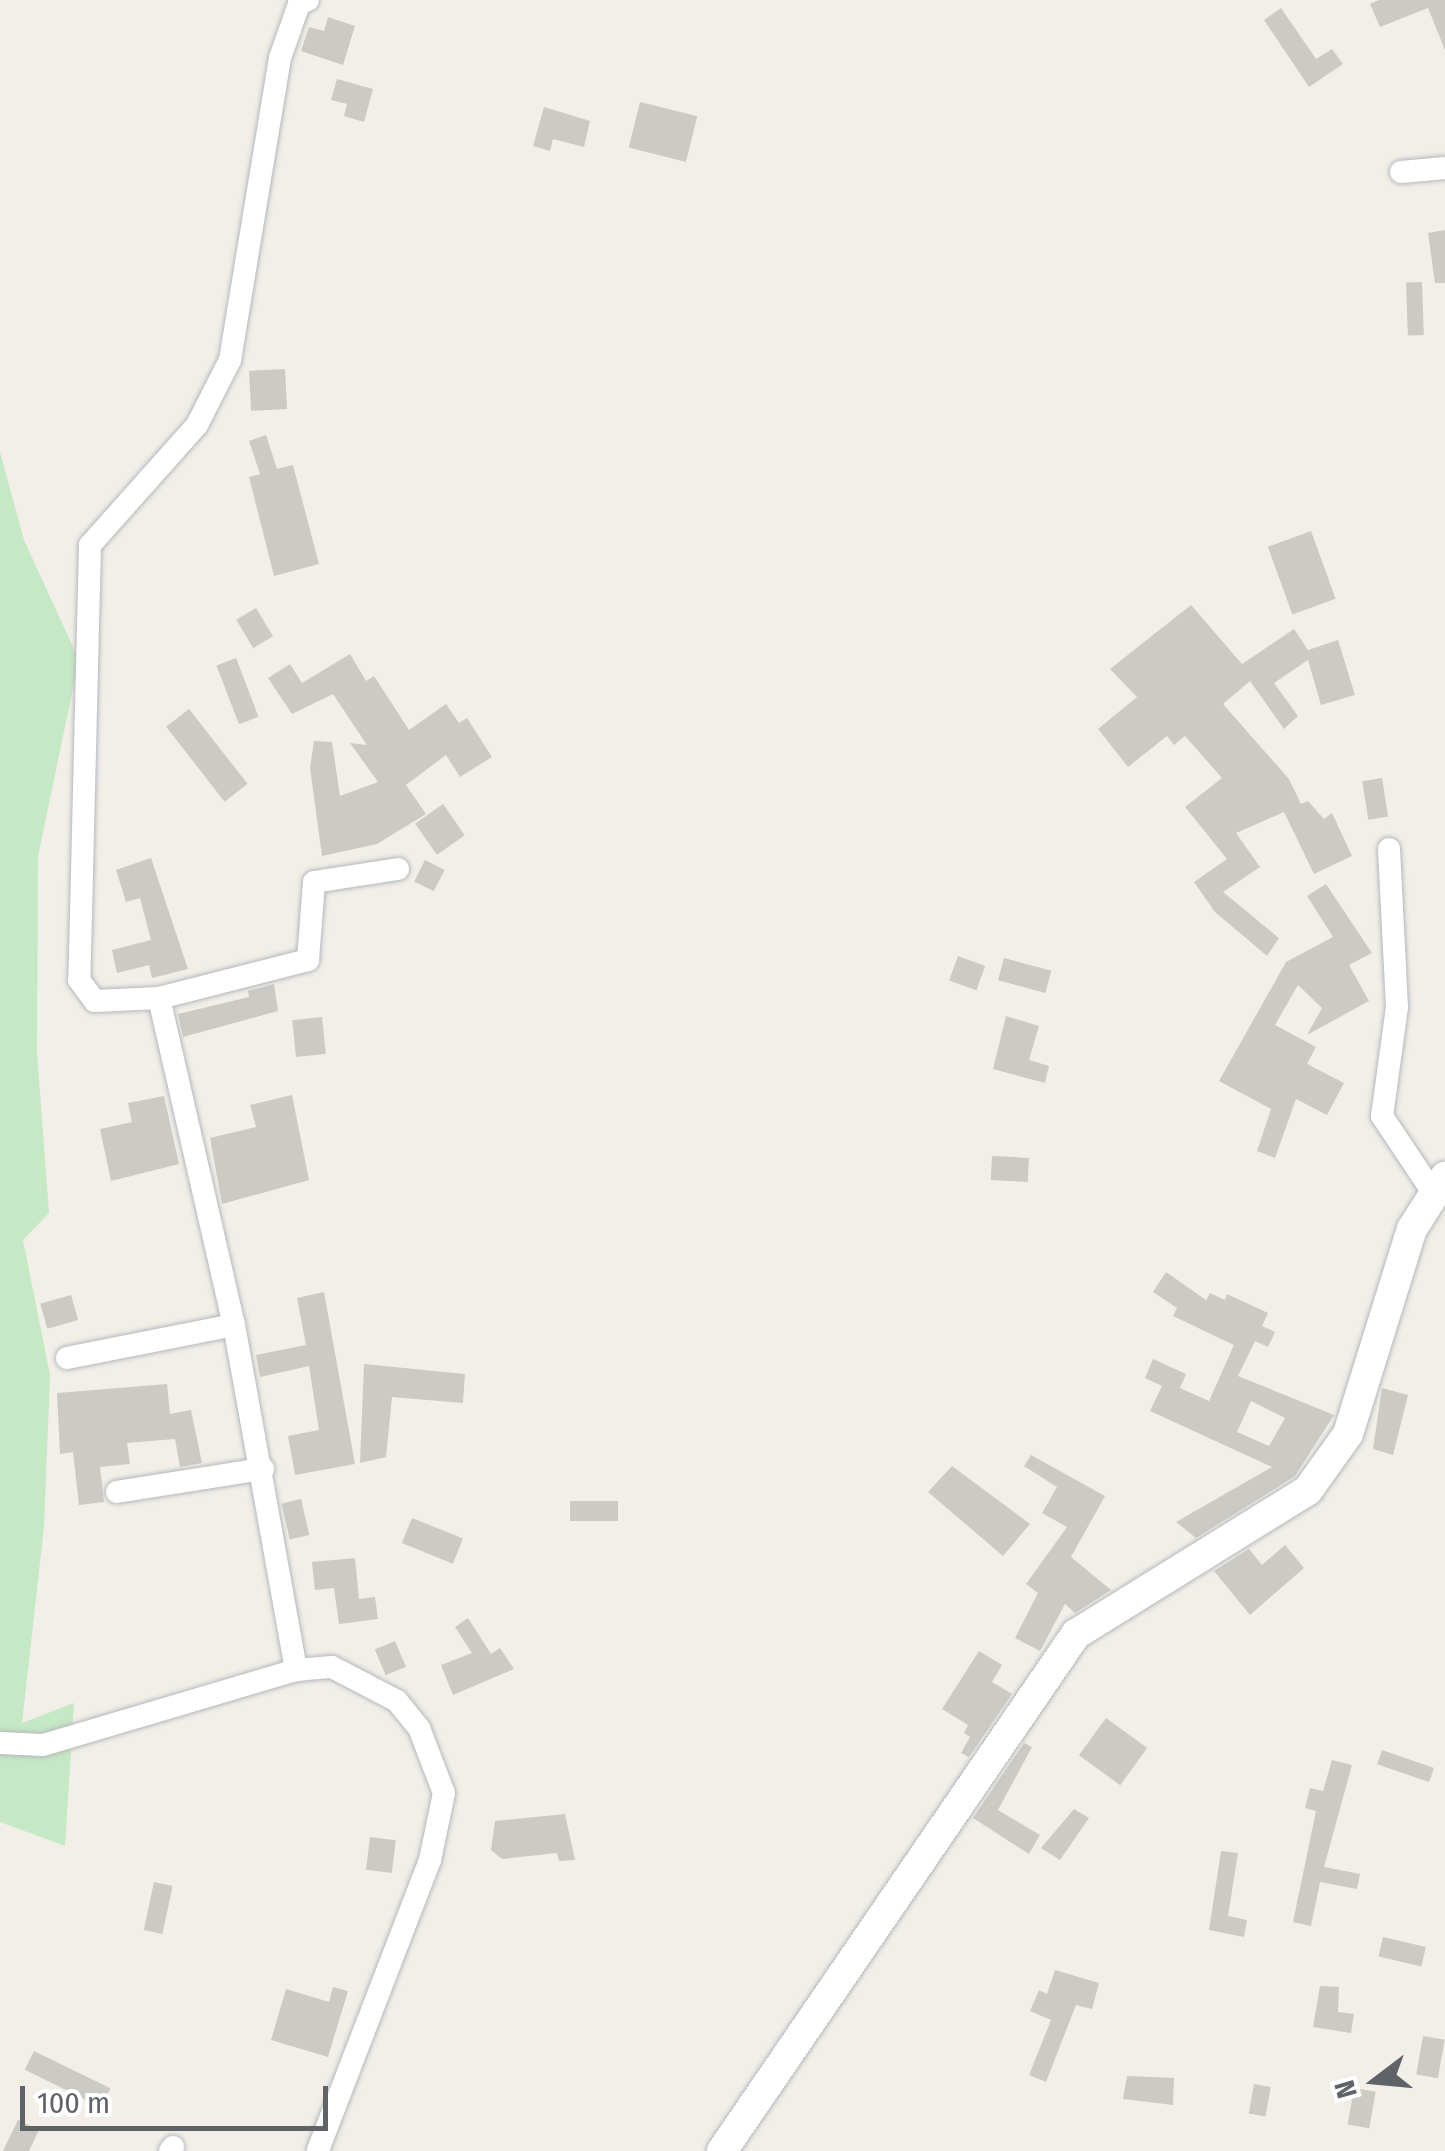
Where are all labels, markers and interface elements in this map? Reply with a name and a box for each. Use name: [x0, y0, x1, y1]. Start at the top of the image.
north arrow: [1325, 2031, 1425, 2131]
scale bar: [25, 2066, 332, 2128]
text: N: [1328, 2077, 1364, 2102]
text: 100 m: [37, 2085, 110, 2121]

